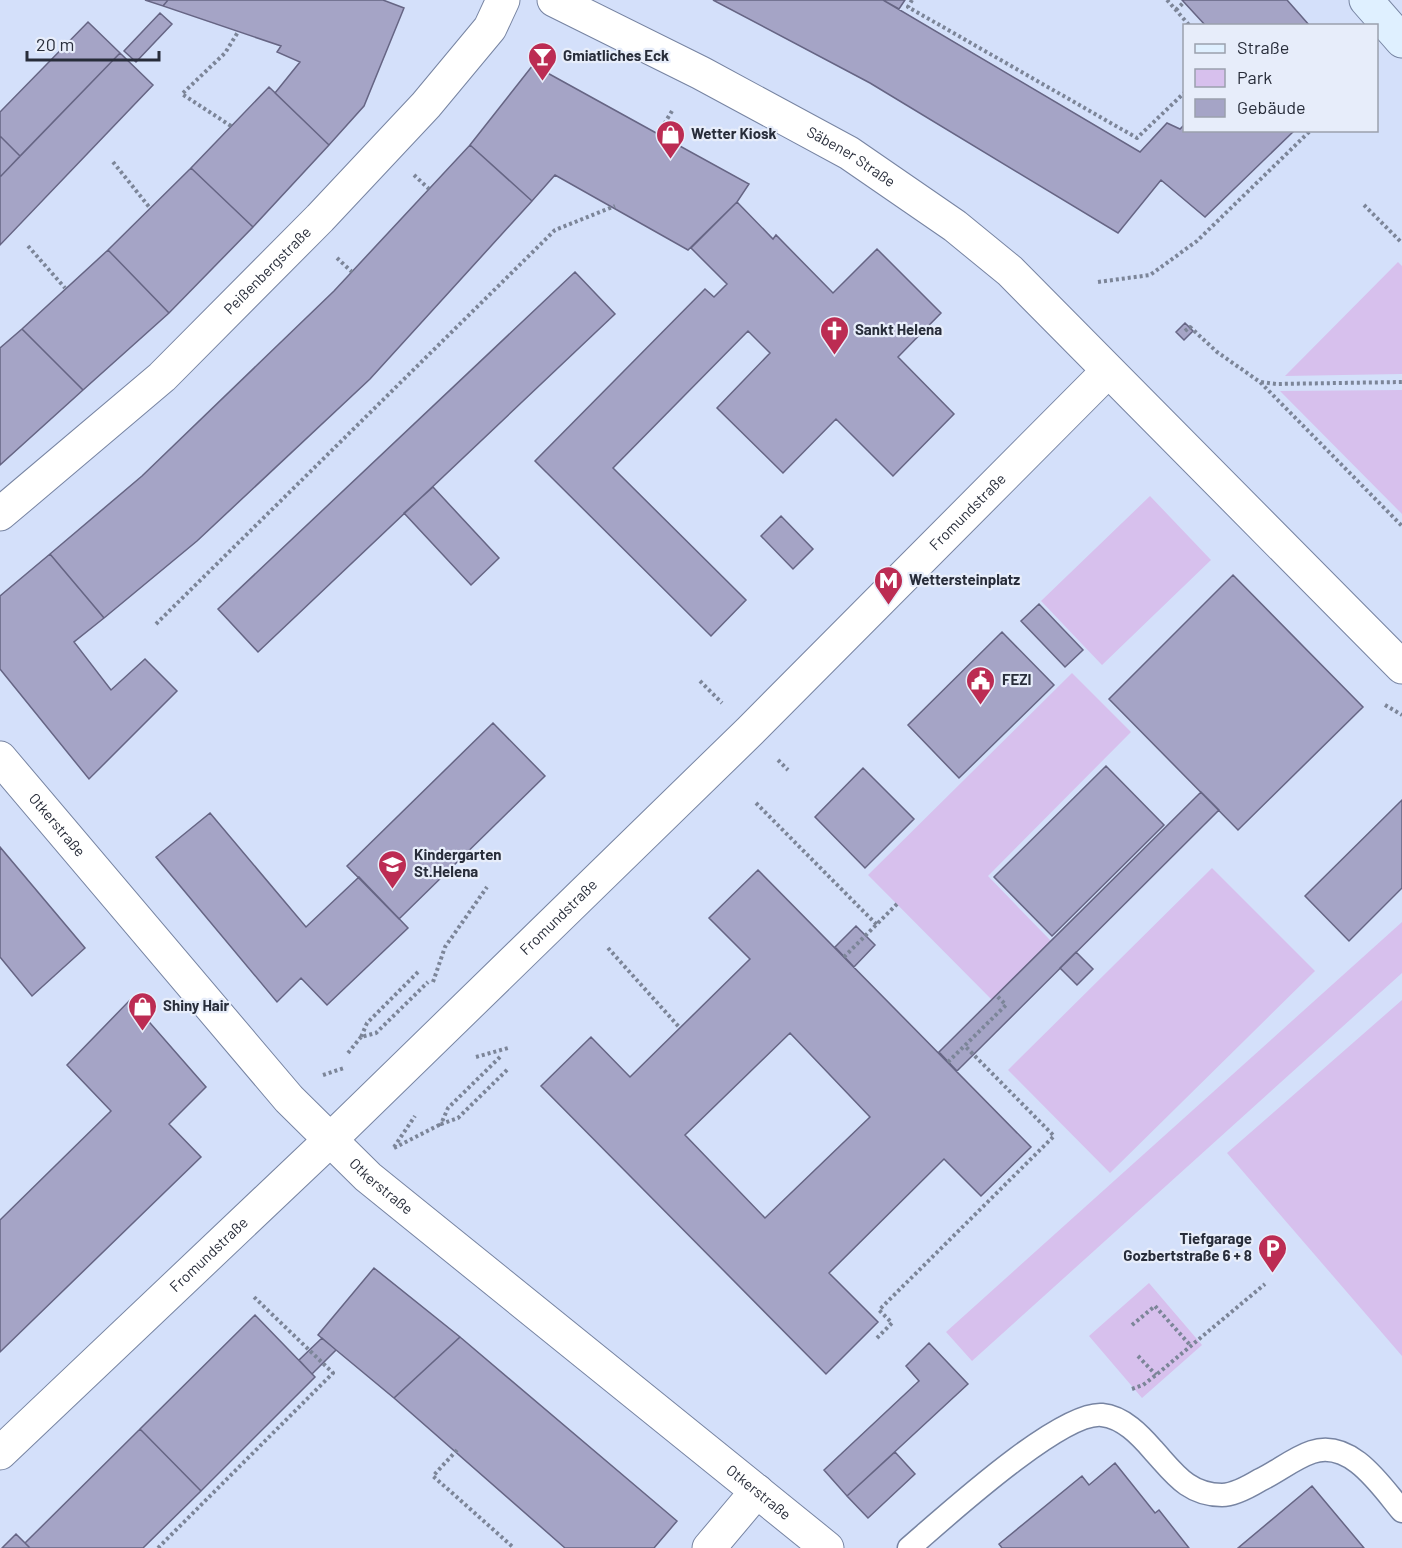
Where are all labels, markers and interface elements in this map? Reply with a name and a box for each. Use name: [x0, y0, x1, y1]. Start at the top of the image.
scale bar: [27, 24, 159, 62]
legend: [1183, 24, 1378, 132]
text: 20 m: [36, 33, 74, 55]
text: Straße: [1237, 36, 1289, 58]
bar icon: Gmiatliches Eck: [526, 40, 558, 82]
place label: Gmiatliches Eck: [563, 46, 669, 64]
text: Park: [1237, 66, 1272, 88]
text: Gebäude: [1237, 96, 1306, 118]
shop icon: Wetter Kiosk: [654, 118, 686, 160]
street label: Säbener Straße: [804, 122, 899, 190]
place label: Wetter Kiosk: [691, 124, 777, 142]
street label: Peißenbergstraße: [220, 222, 314, 318]
church icon: Sankt Helena: [818, 314, 850, 356]
place label: Sankt Helena: [855, 320, 942, 338]
street label: Fromundstraße: [925, 469, 1009, 553]
metro station icon: Wettersteinplatz: [872, 564, 904, 606]
place label: Wettersteinplatz: [909, 570, 1020, 588]
public building icon: FEZI: [965, 664, 997, 706]
place label: FEZI: [1002, 670, 1032, 688]
street label: Otkerstraße: [26, 789, 90, 860]
place label: Kindergarten St.Helena: [414, 845, 502, 880]
school or university icon: Kindergarten St.Helena: [377, 848, 409, 890]
street label: Fromundstraße: [516, 875, 600, 958]
shop icon: Shiny Hair: [126, 990, 158, 1032]
place label: Shiny Hair: [163, 996, 230, 1014]
street label: Otkerstraße: [346, 1154, 417, 1218]
street label: Fromundstraße: [166, 1213, 251, 1295]
place label: Tiefgarage Gozbertstraße 6 + 8: [1123, 1229, 1252, 1264]
parking icon: Tiefgarage Gozbertstraße 6 + 8: [1257, 1232, 1289, 1274]
street label: Otkerstraße: [723, 1460, 795, 1523]

